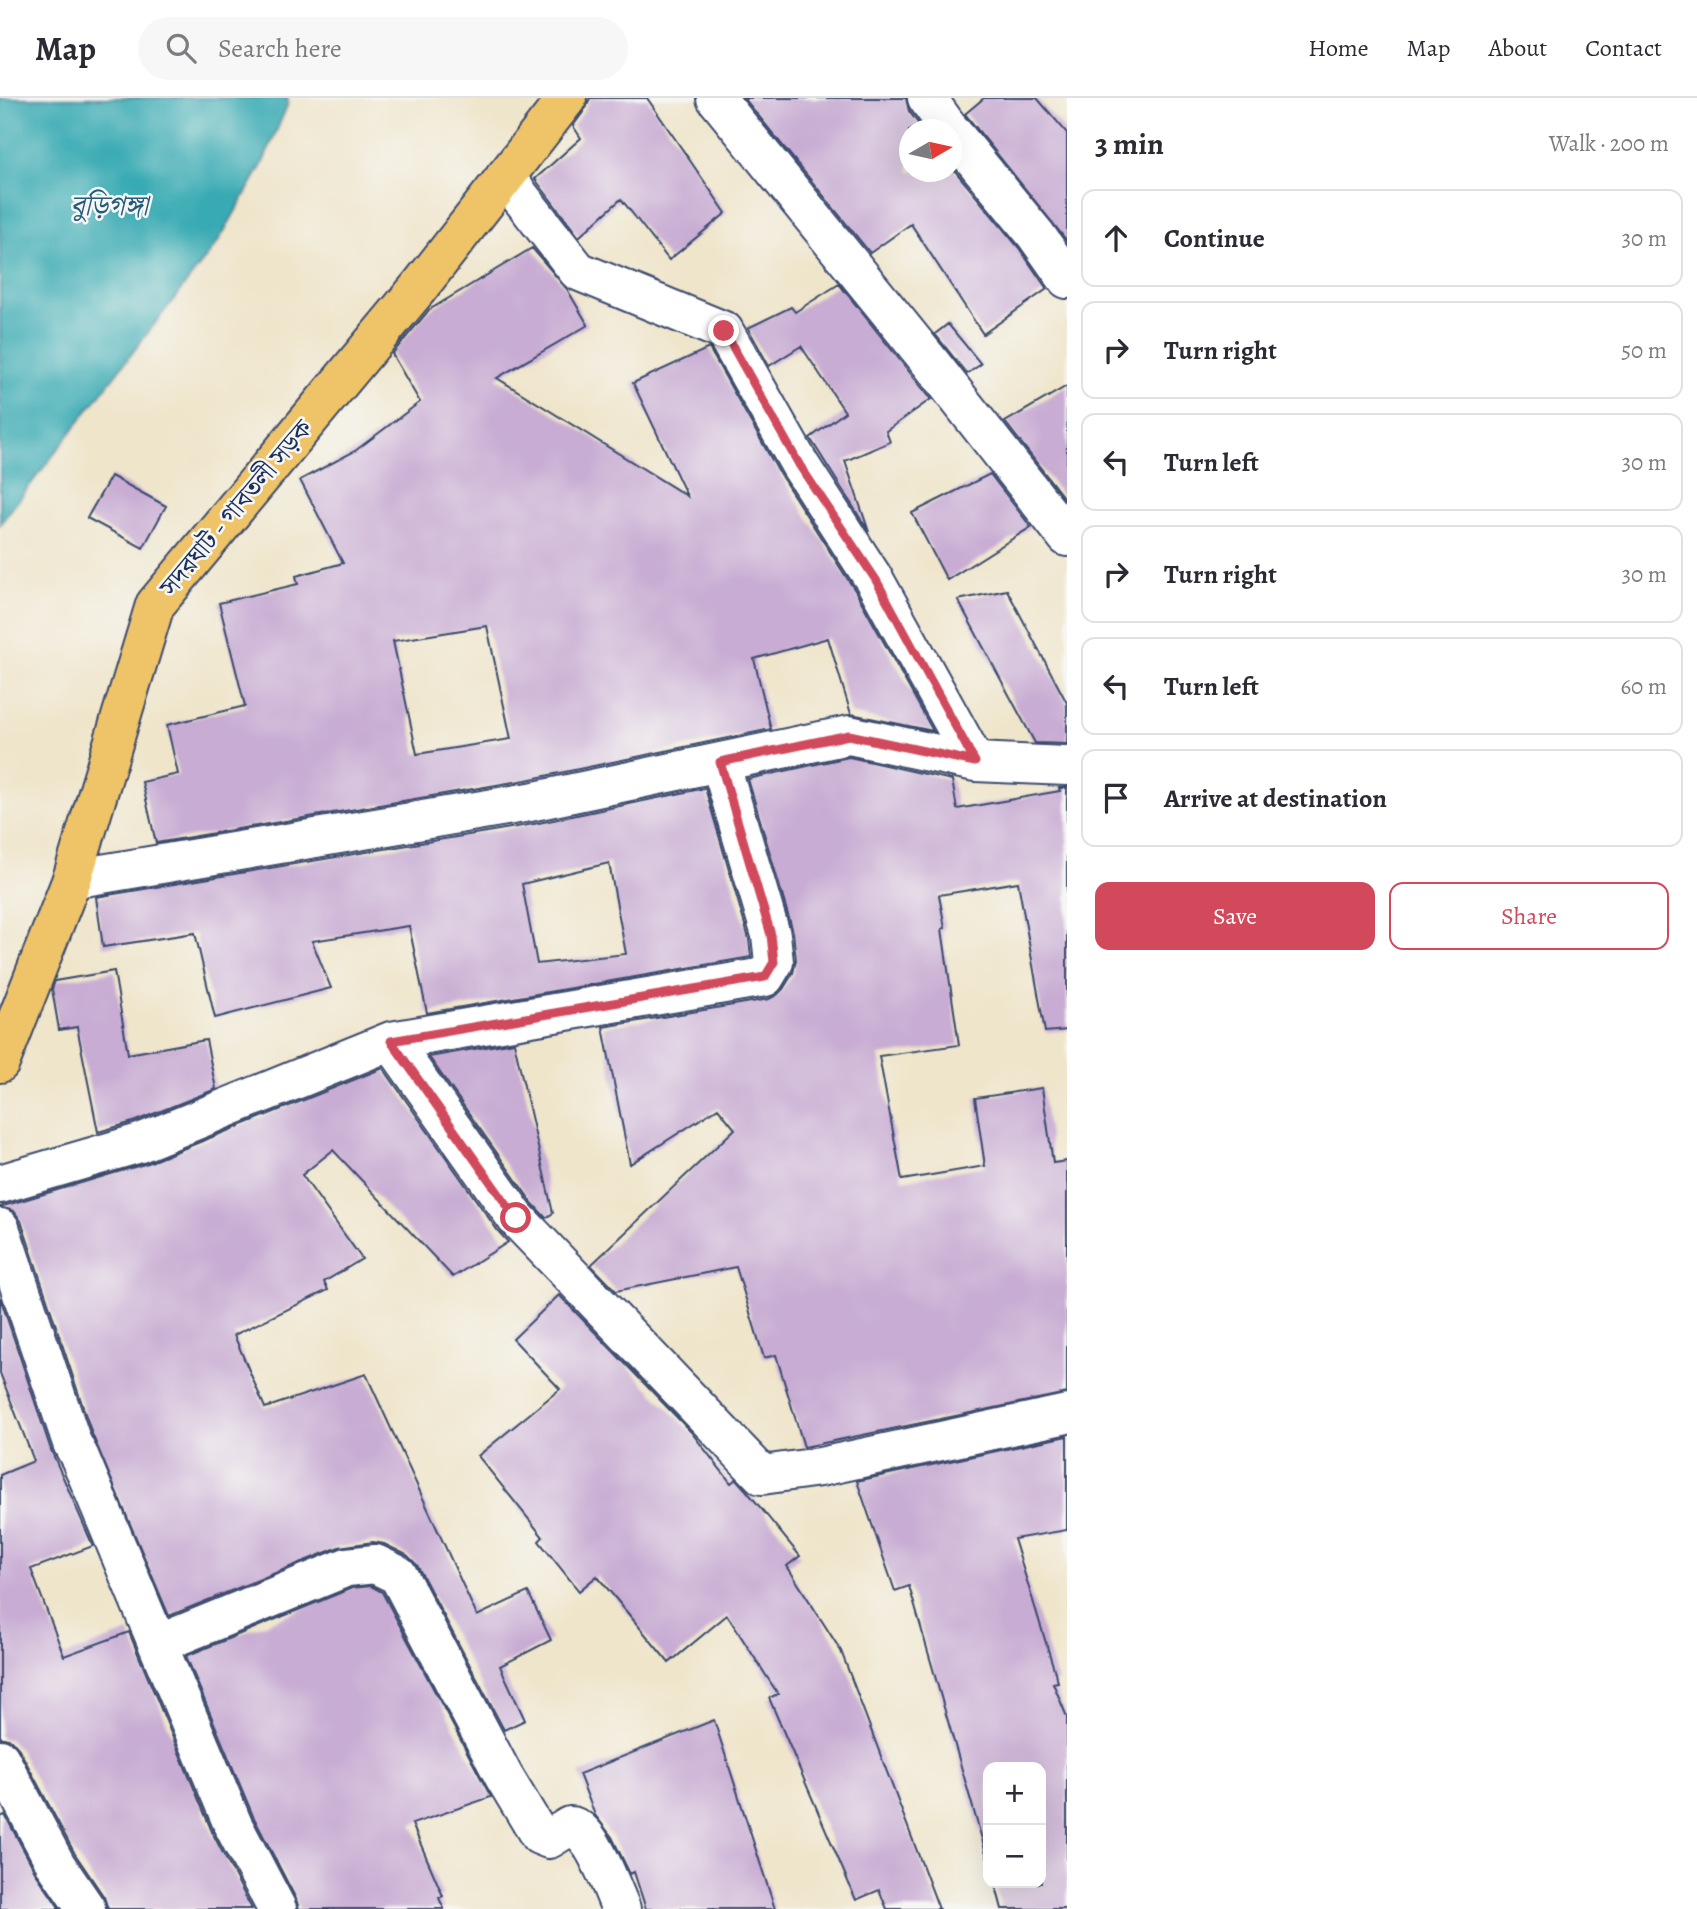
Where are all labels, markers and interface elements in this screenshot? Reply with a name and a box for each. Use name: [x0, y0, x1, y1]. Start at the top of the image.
search box: [138, 17, 628, 80]
text: Map: [35, 26, 96, 71]
icon: search: [162, 29, 200, 67]
text: Search here: [218, 31, 342, 66]
text: Home: [1308, 32, 1369, 64]
text: Map: [1407, 32, 1451, 64]
text: About: [1489, 32, 1547, 64]
text: Contact: [1585, 32, 1662, 64]
north arrow: [899, 119, 962, 182]
text: 3 min: [1095, 124, 1164, 164]
text: Walk · 200 m: [1549, 128, 1669, 159]
water label: বুড়িগঙ্গা: [70, 187, 151, 225]
icon: ahead: [1097, 219, 1135, 257]
text: Continue: [1164, 221, 1265, 256]
text: 30 m: [1621, 223, 1667, 254]
route end: [708, 315, 739, 346]
icon: right: [1097, 331, 1135, 369]
text: Turn right: [1164, 333, 1277, 368]
text: 50 m: [1621, 335, 1667, 366]
street label: সদরঘাট - গাবতলী সড়ক: [151, 411, 321, 605]
icon: left: [1097, 443, 1135, 481]
text: Turn left: [1164, 445, 1259, 480]
text: 30 m: [1621, 447, 1667, 478]
icon: right: [1097, 555, 1135, 593]
text: Turn right: [1164, 557, 1277, 592]
text: 30 m: [1621, 559, 1667, 590]
icon: left: [1097, 667, 1135, 705]
text: Turn left: [1164, 669, 1259, 704]
text: 60 m: [1620, 671, 1667, 702]
icon: arrive: [1097, 779, 1135, 817]
text: Arrive at destination: [1164, 781, 1387, 816]
button: Save: [1095, 882, 1375, 950]
button: Share: [1389, 882, 1669, 950]
route start: [500, 1202, 531, 1233]
map controls: [983, 1762, 1046, 1888]
button: +: [983, 1762, 1046, 1825]
button: −: [983, 1825, 1046, 1888]

